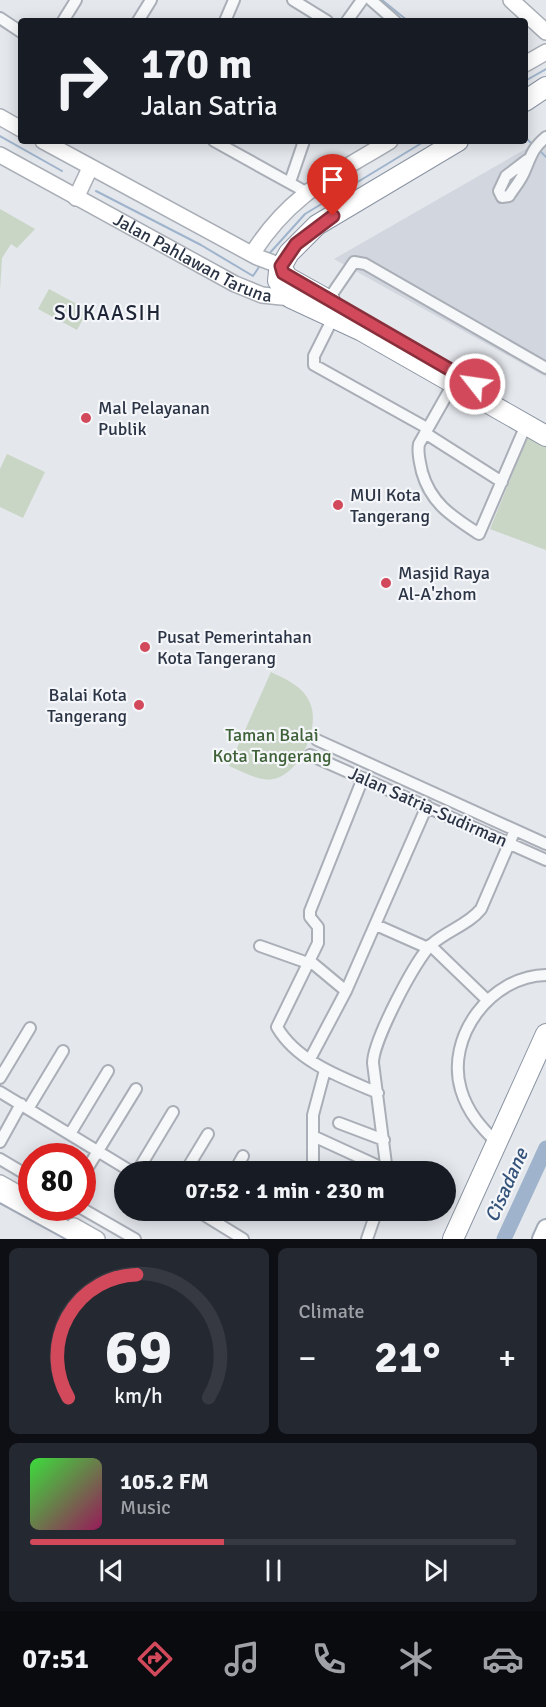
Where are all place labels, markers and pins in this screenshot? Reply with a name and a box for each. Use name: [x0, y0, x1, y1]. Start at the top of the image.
pin: [307, 154, 358, 216]
place label: Mal Pelayanan Publik: [98, 397, 210, 440]
marker: Mal Pelayanan Publik: [79, 411, 93, 425]
place label: MUI Kota Tangerang: [350, 484, 430, 527]
marker: MUI Kota Tangerang: [331, 498, 345, 512]
place label: Masjid Raya Al-A'zhom: [398, 562, 490, 605]
marker: Masjid Raya Al-A'zhom: [379, 576, 393, 590]
place label: Pusat Pemerintahan Kota Tangerang: [157, 626, 312, 669]
marker: Pusat Pemerintahan Kota Tangerang: [138, 640, 152, 654]
place label: Balai Kota Tangerang: [47, 684, 127, 727]
marker: Balai Kota Tangerang: [132, 698, 146, 712]

